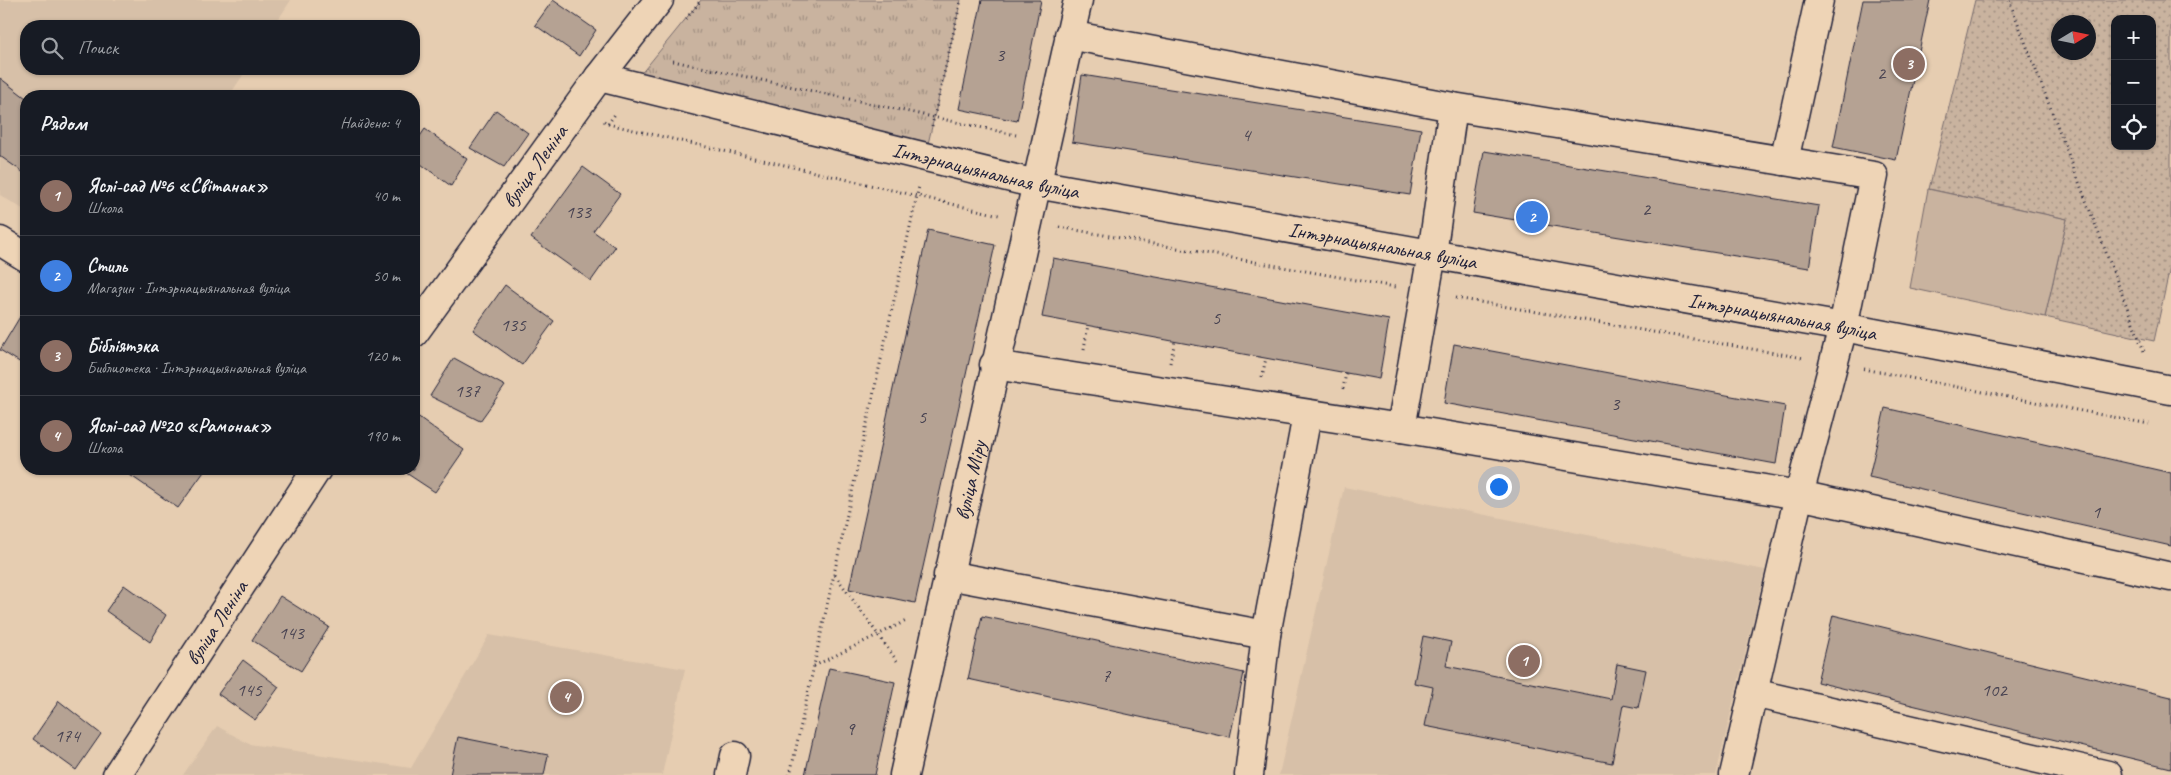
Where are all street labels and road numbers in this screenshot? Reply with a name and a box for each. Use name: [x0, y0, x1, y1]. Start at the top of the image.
street label: вуліца Леніна: [496, 118, 574, 212]
street label: Інтэрнацыянальная вуліца: [890, 136, 1083, 205]
street label: Інтэрнацыянальная вуліца: [1287, 216, 1481, 275]
street label: Інтэрнацыянальная вуліца: [1686, 287, 1881, 347]
street label: вуліца Міру: [949, 437, 992, 522]
street label: вуліца Леніна: [179, 574, 255, 670]

